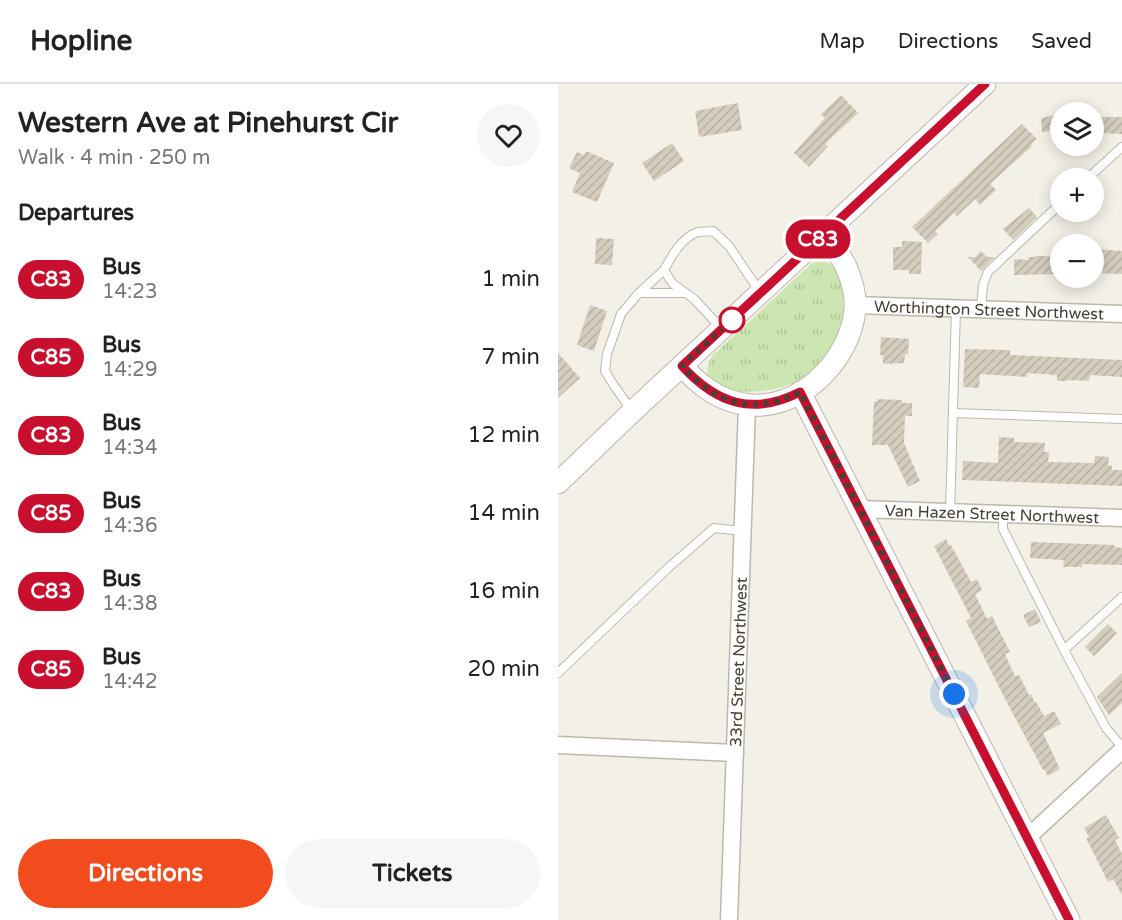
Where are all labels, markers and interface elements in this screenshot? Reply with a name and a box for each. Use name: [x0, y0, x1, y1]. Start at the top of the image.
text: Hopline: [30, 24, 132, 58]
text: Map: [819, 29, 865, 54]
text: Directions: [898, 29, 998, 54]
text: Saved: [1031, 29, 1092, 54]
map controls: [1050, 102, 1104, 288]
button: layers: [1050, 102, 1104, 156]
button: heart: [477, 104, 540, 167]
text: Western Ave at Pinehurst Cir: [18, 106, 398, 140]
text: Walk · 4 min · 250 m: [18, 146, 210, 170]
button: +: [1050, 168, 1104, 222]
text: Departures: [18, 200, 134, 226]
line badge: C83: [784, 220, 852, 258]
text: C83: [798, 227, 838, 252]
button: −: [1050, 234, 1104, 288]
text: Bus: [102, 254, 141, 280]
text: 1 min: [481, 266, 540, 292]
text: C83: [31, 267, 71, 292]
text: 14:23: [102, 280, 157, 304]
street label: Worthington Street Northwest: [873, 297, 1104, 324]
unlabelled marker: [719, 307, 745, 333]
text: Bus: [102, 332, 141, 358]
text: 7 min: [481, 344, 540, 370]
text: C85: [31, 345, 71, 370]
text: 14:29: [102, 358, 157, 382]
text: Bus: [102, 410, 141, 436]
text: 12 min: [468, 422, 540, 448]
text: C83: [31, 423, 71, 448]
text: 14:34: [102, 436, 157, 460]
text: Bus: [102, 488, 141, 514]
text: 14 min: [468, 500, 540, 526]
text: C85: [31, 501, 71, 526]
street label: Van Hazen Street Northwest: [884, 501, 1100, 528]
text: 14:36: [102, 514, 157, 538]
text: Bus: [102, 566, 141, 592]
street label: 33rd Street Northwest: [726, 577, 752, 747]
text: 16 min: [468, 578, 540, 604]
text: C83: [31, 579, 71, 604]
text: 14:38: [102, 592, 157, 616]
text: Bus: [102, 644, 141, 670]
text: 20 min: [468, 656, 540, 682]
text: C85: [31, 657, 71, 682]
text: 14:42: [102, 670, 157, 694]
your location: [939, 679, 969, 709]
button: Directions: [18, 839, 273, 908]
button: Tickets: [285, 839, 540, 908]

